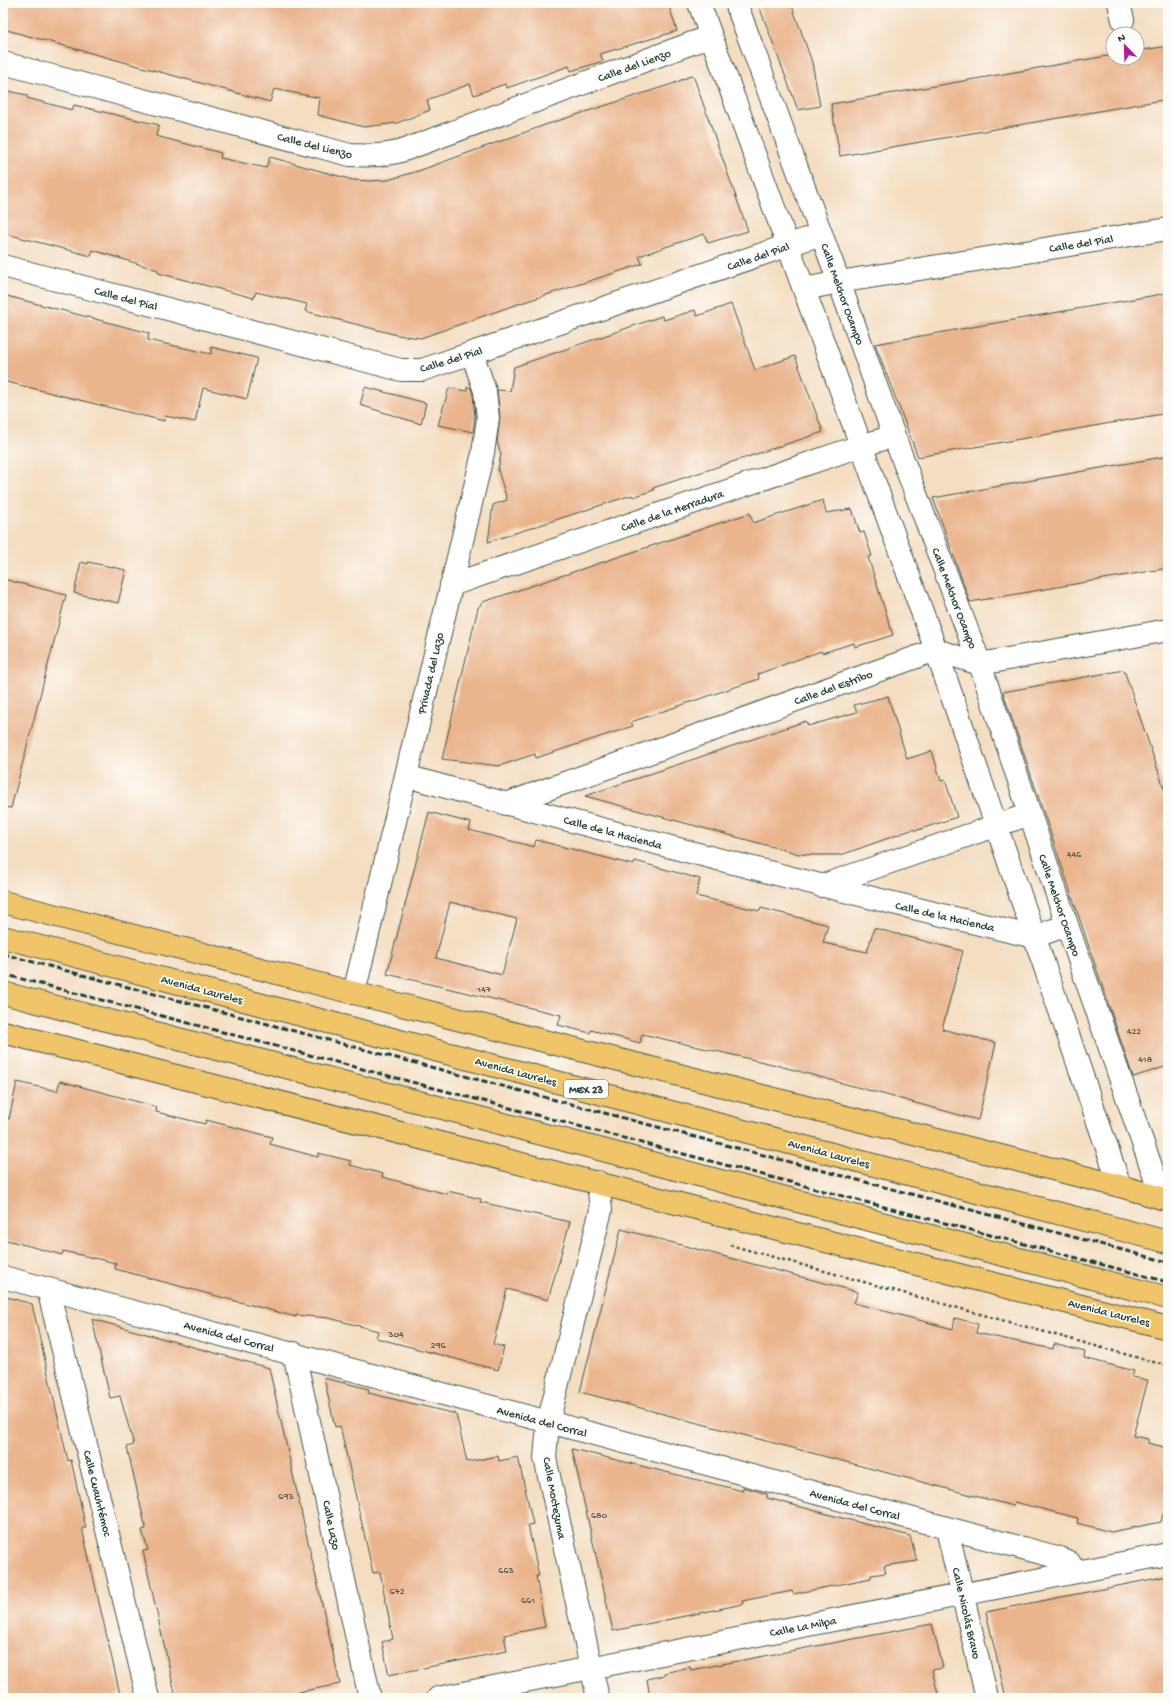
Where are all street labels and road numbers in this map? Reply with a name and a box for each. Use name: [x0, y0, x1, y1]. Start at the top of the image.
street label: Calle del Lienzo: [596, 47, 673, 87]
street label: Calle del Lienzo: [276, 131, 353, 163]
street label: Calle del Pial: [1048, 233, 1115, 257]
street label: Calle del Pial: [726, 241, 792, 275]
street label: Calle Melchor Ocampo: [816, 242, 866, 347]
street label: Calle del Pial: [92, 285, 159, 315]
street label: Calle del Pial: [419, 345, 485, 377]
street label: Calle de la Herradura: [620, 488, 726, 536]
street label: Calle Melchor Ocampo: [927, 546, 979, 651]
street label: Privada del Lazo: [416, 631, 448, 717]
street label: Calle del Estribo: [793, 668, 875, 710]
street label: Calle de la Hacienda: [562, 814, 664, 854]
street label: Calle Melchor Ocampo: [1034, 853, 1082, 959]
street label: Calle de la Hacienda: [894, 900, 996, 936]
street label: Avenida Laureles: [159, 973, 244, 1009]
street label: Avenida Laureles: [473, 1055, 558, 1091]
road number: MEX 23: [564, 1080, 608, 1098]
street label: Avenida Laureles: [786, 1137, 871, 1173]
street label: Avenida Laureles: [1066, 1297, 1151, 1331]
street label: Avenida del Corral: [182, 1319, 275, 1357]
street label: Avenida del Corral: [495, 1404, 588, 1442]
street label: Calle Cuauhtémoc: [79, 1449, 114, 1539]
street label: Calle Moctezuma: [538, 1456, 568, 1541]
street label: Avenida del Corral: [808, 1487, 901, 1525]
street label: Calle Lazo: [318, 1499, 342, 1551]
street label: Calle Nicolás Bravo: [948, 1566, 982, 1661]
street label: Calle La Milpa: [769, 1615, 838, 1641]

